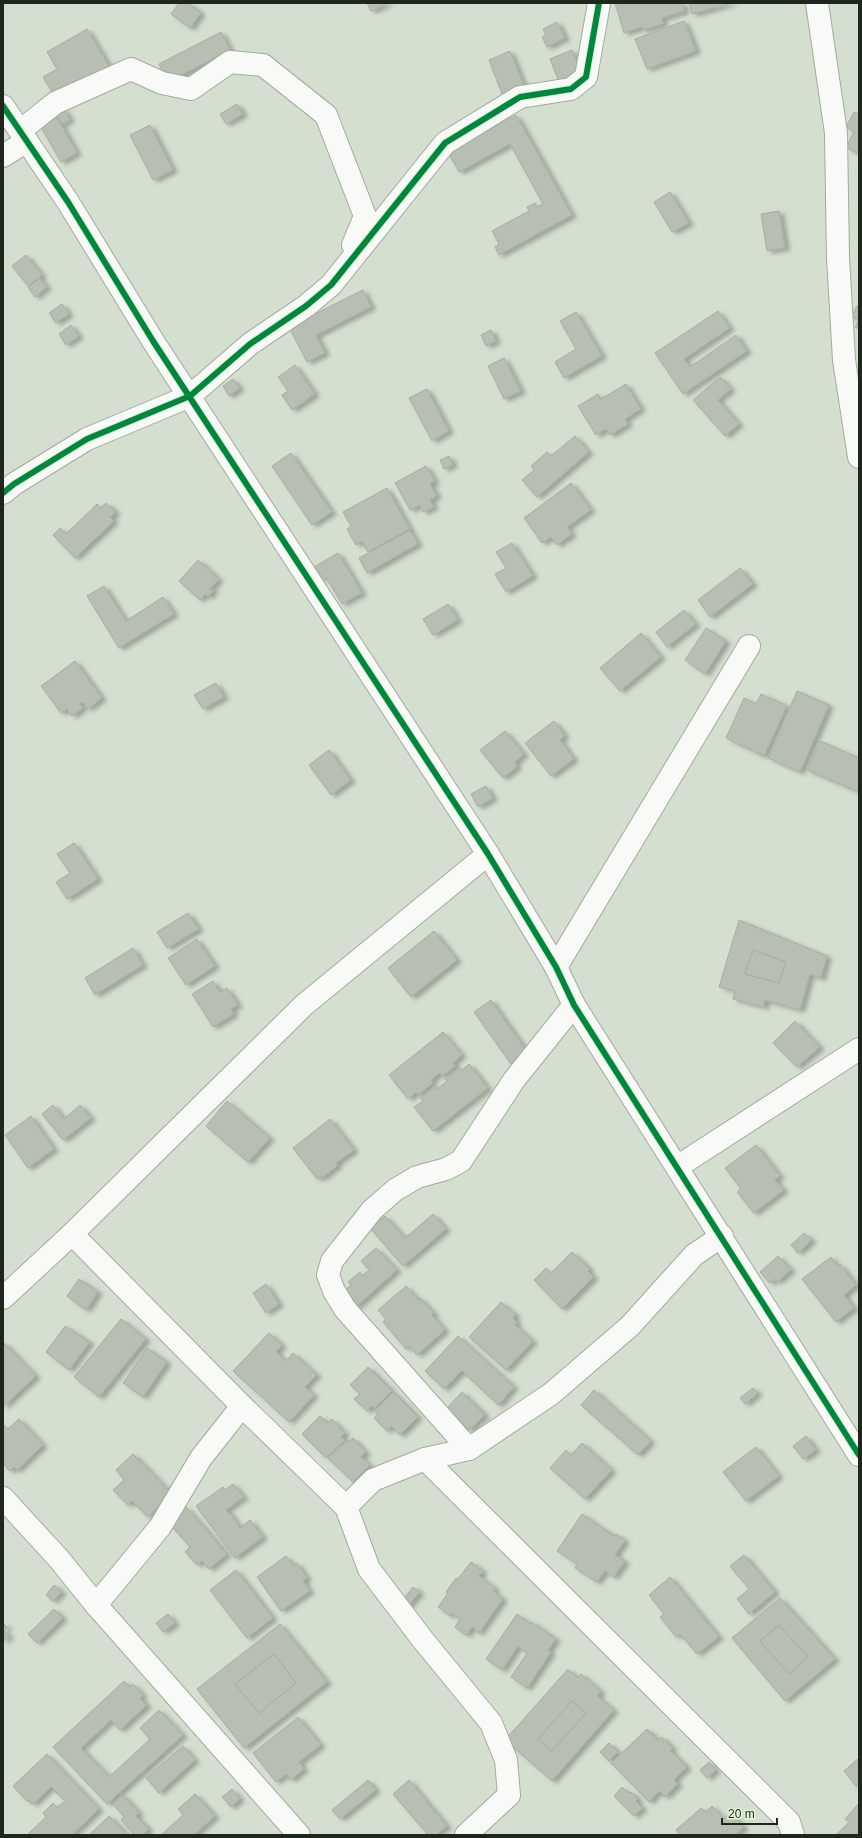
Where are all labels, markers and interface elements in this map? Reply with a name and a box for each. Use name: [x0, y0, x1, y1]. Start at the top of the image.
scale bar: [722, 1800, 777, 1826]
text: 20 m: [728, 1807, 755, 1821]

